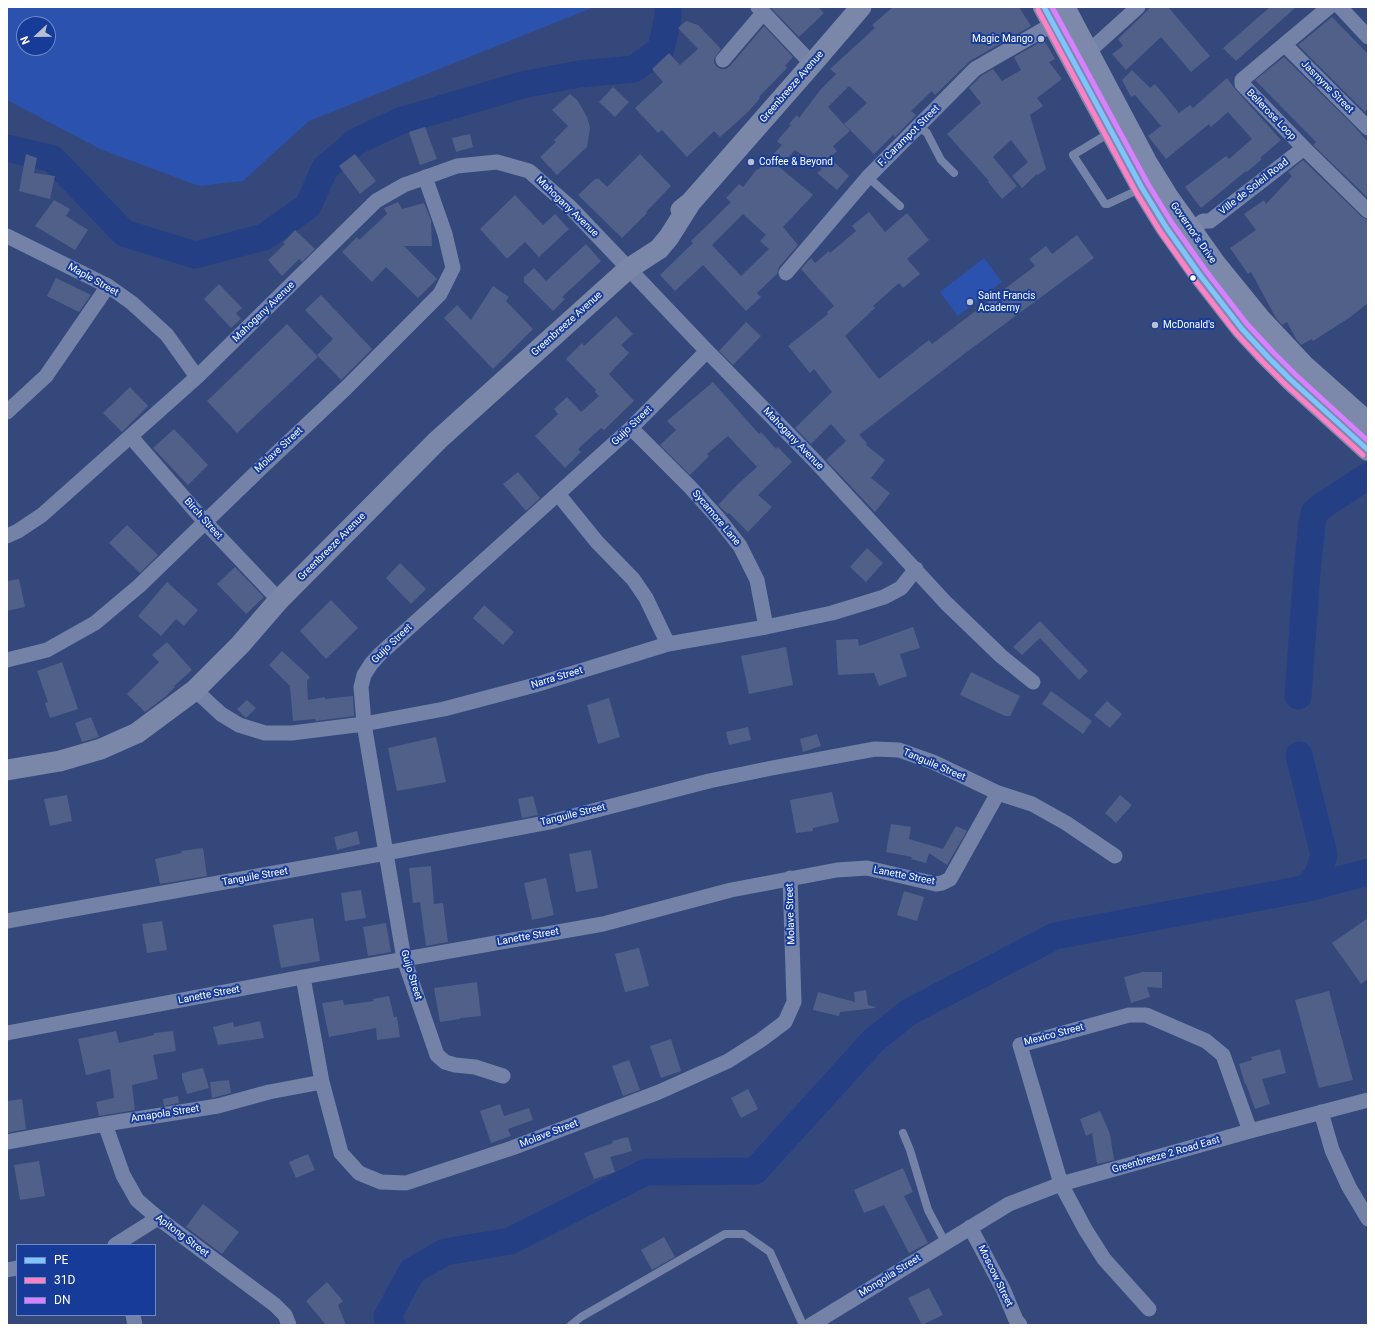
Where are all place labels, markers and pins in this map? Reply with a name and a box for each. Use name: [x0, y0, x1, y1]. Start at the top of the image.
place label: Magic Mango: [972, 33, 1033, 45]
marker: Magic Mango: [1036, 34, 1046, 44]
place label: Coffee & Beyond: [759, 156, 833, 168]
marker: Coffee & Beyond: [746, 157, 756, 167]
unlabelled marker: [1188, 273, 1198, 283]
place label: Saint Francis Academy: [978, 290, 1035, 314]
marker: Saint Francis Academy: [965, 297, 975, 307]
place label: McDonald's: [1163, 319, 1215, 331]
marker: McDonald's: [1150, 320, 1160, 330]

